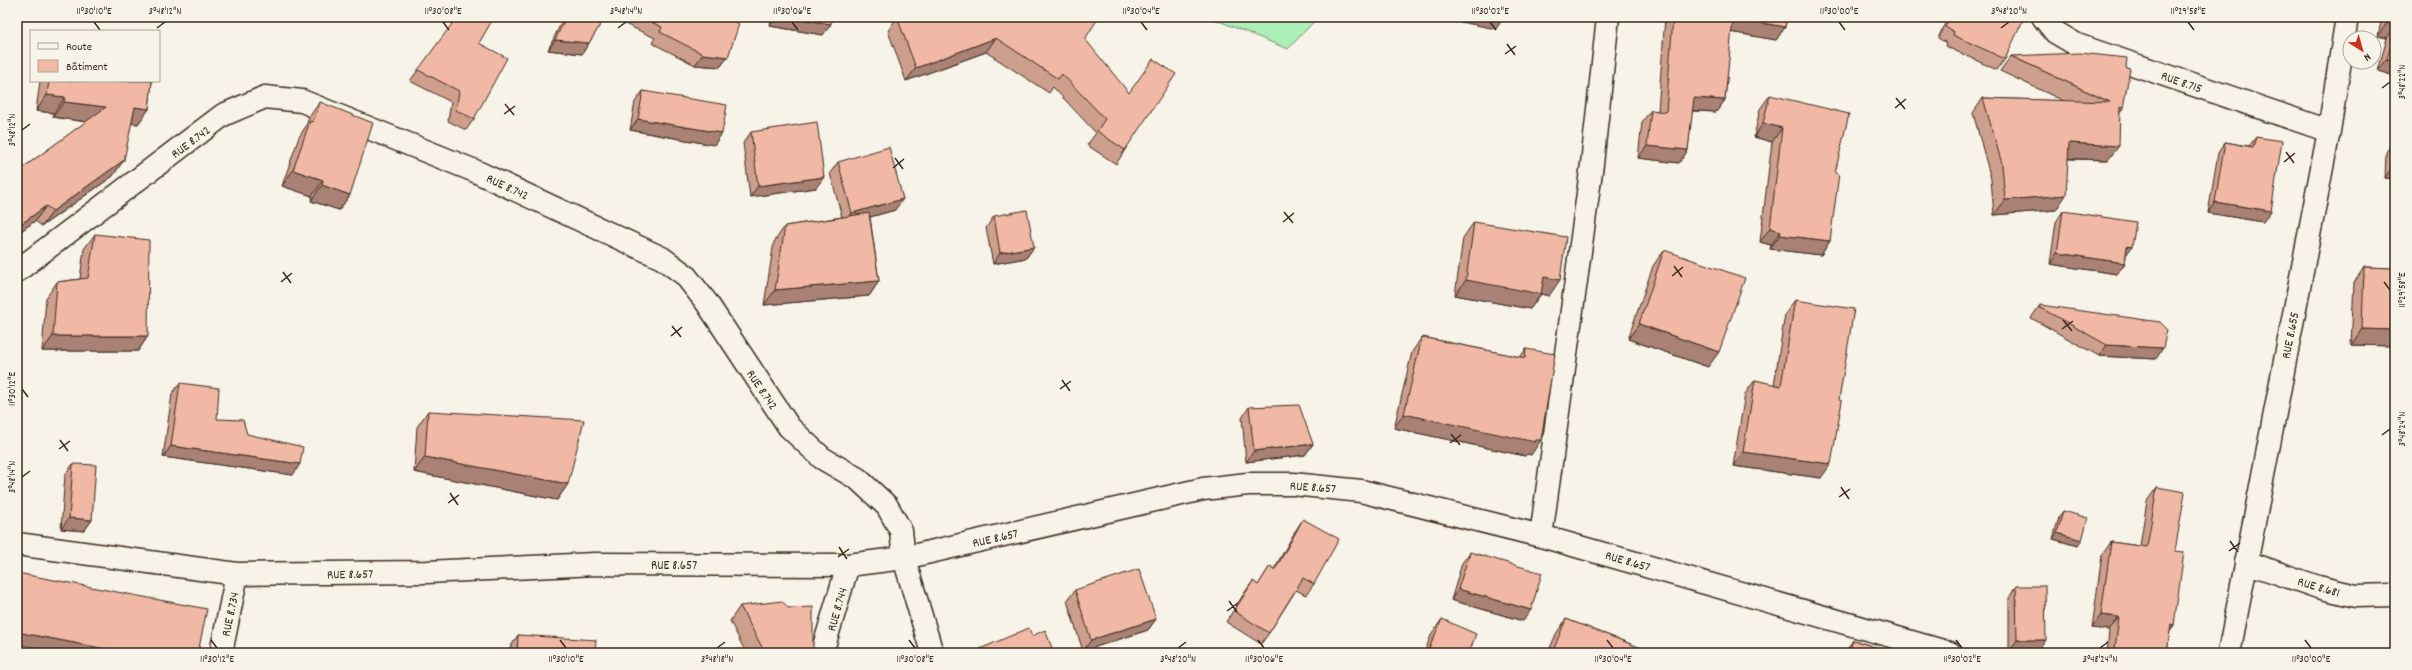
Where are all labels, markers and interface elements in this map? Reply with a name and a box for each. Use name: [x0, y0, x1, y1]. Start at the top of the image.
text: 11°30'10"E: [76, 5, 112, 19]
text: 3°48'12"N: [149, 5, 181, 19]
text: 11°30'08"E: [424, 5, 462, 19]
text: 3°48'14"N: [610, 5, 642, 19]
text: 11°30'06"E: [773, 5, 811, 19]
text: 11°30'04"E: [1122, 5, 1160, 19]
text: 11°30'02"E: [1471, 5, 1509, 19]
text: 11°30'00"E: [1820, 5, 1859, 19]
text: 3°48'20"N: [1991, 5, 2027, 19]
text: 11°29'58"E: [2170, 5, 2206, 19]
legend: [30, 30, 160, 82]
north arrow: [2342, 30, 2382, 70]
text: Route: [66, 39, 92, 56]
text: N: [2359, 48, 2374, 65]
text: Bâtiment: [66, 59, 108, 76]
text: 3°48'22"N: [2396, 64, 2410, 100]
street label: RUE 8.715: [2158, 67, 2204, 99]
text: 3°48'12"N: [6, 114, 20, 146]
street label: RUE 8.742: [168, 122, 215, 164]
street label: RUE 8.742: [483, 170, 531, 206]
text: 11°29'58"E: [2396, 272, 2410, 308]
street label: RUE 8.655: [2278, 310, 2305, 360]
street label: RUE 8.742: [740, 366, 781, 414]
text: 11°30'12"E: [6, 371, 20, 406]
text: 3°48'24"N: [2396, 412, 2410, 446]
text: 3°48'14"N: [6, 461, 20, 493]
street label: RUE 8.657: [1289, 477, 1337, 500]
street label: RUE 8.657: [971, 525, 1020, 554]
street label: RUE 8.657: [1602, 547, 1652, 578]
street label: RUE 8.657: [651, 557, 697, 576]
street label: RUE 8.657: [327, 566, 373, 585]
street label: RUE 8.681: [2295, 573, 2342, 604]
street label: RUE 8.744: [823, 586, 854, 634]
street label: RUE 8.734: [217, 591, 245, 639]
text: 11°30'12"E: [200, 653, 235, 667]
text: 11°30'10"E: [548, 653, 584, 667]
text: 3°48'18"N: [701, 653, 733, 667]
text: 11°30'08"E: [896, 653, 934, 667]
text: 3°48'20"N: [1160, 653, 1196, 667]
text: 11°30'06"E: [1245, 653, 1283, 667]
text: 11°30'04"E: [1594, 653, 1632, 667]
text: 11°30'02"E: [1943, 653, 1981, 667]
text: 3°48'24"N: [2083, 653, 2117, 667]
text: 11°30'00"E: [2292, 653, 2331, 667]

